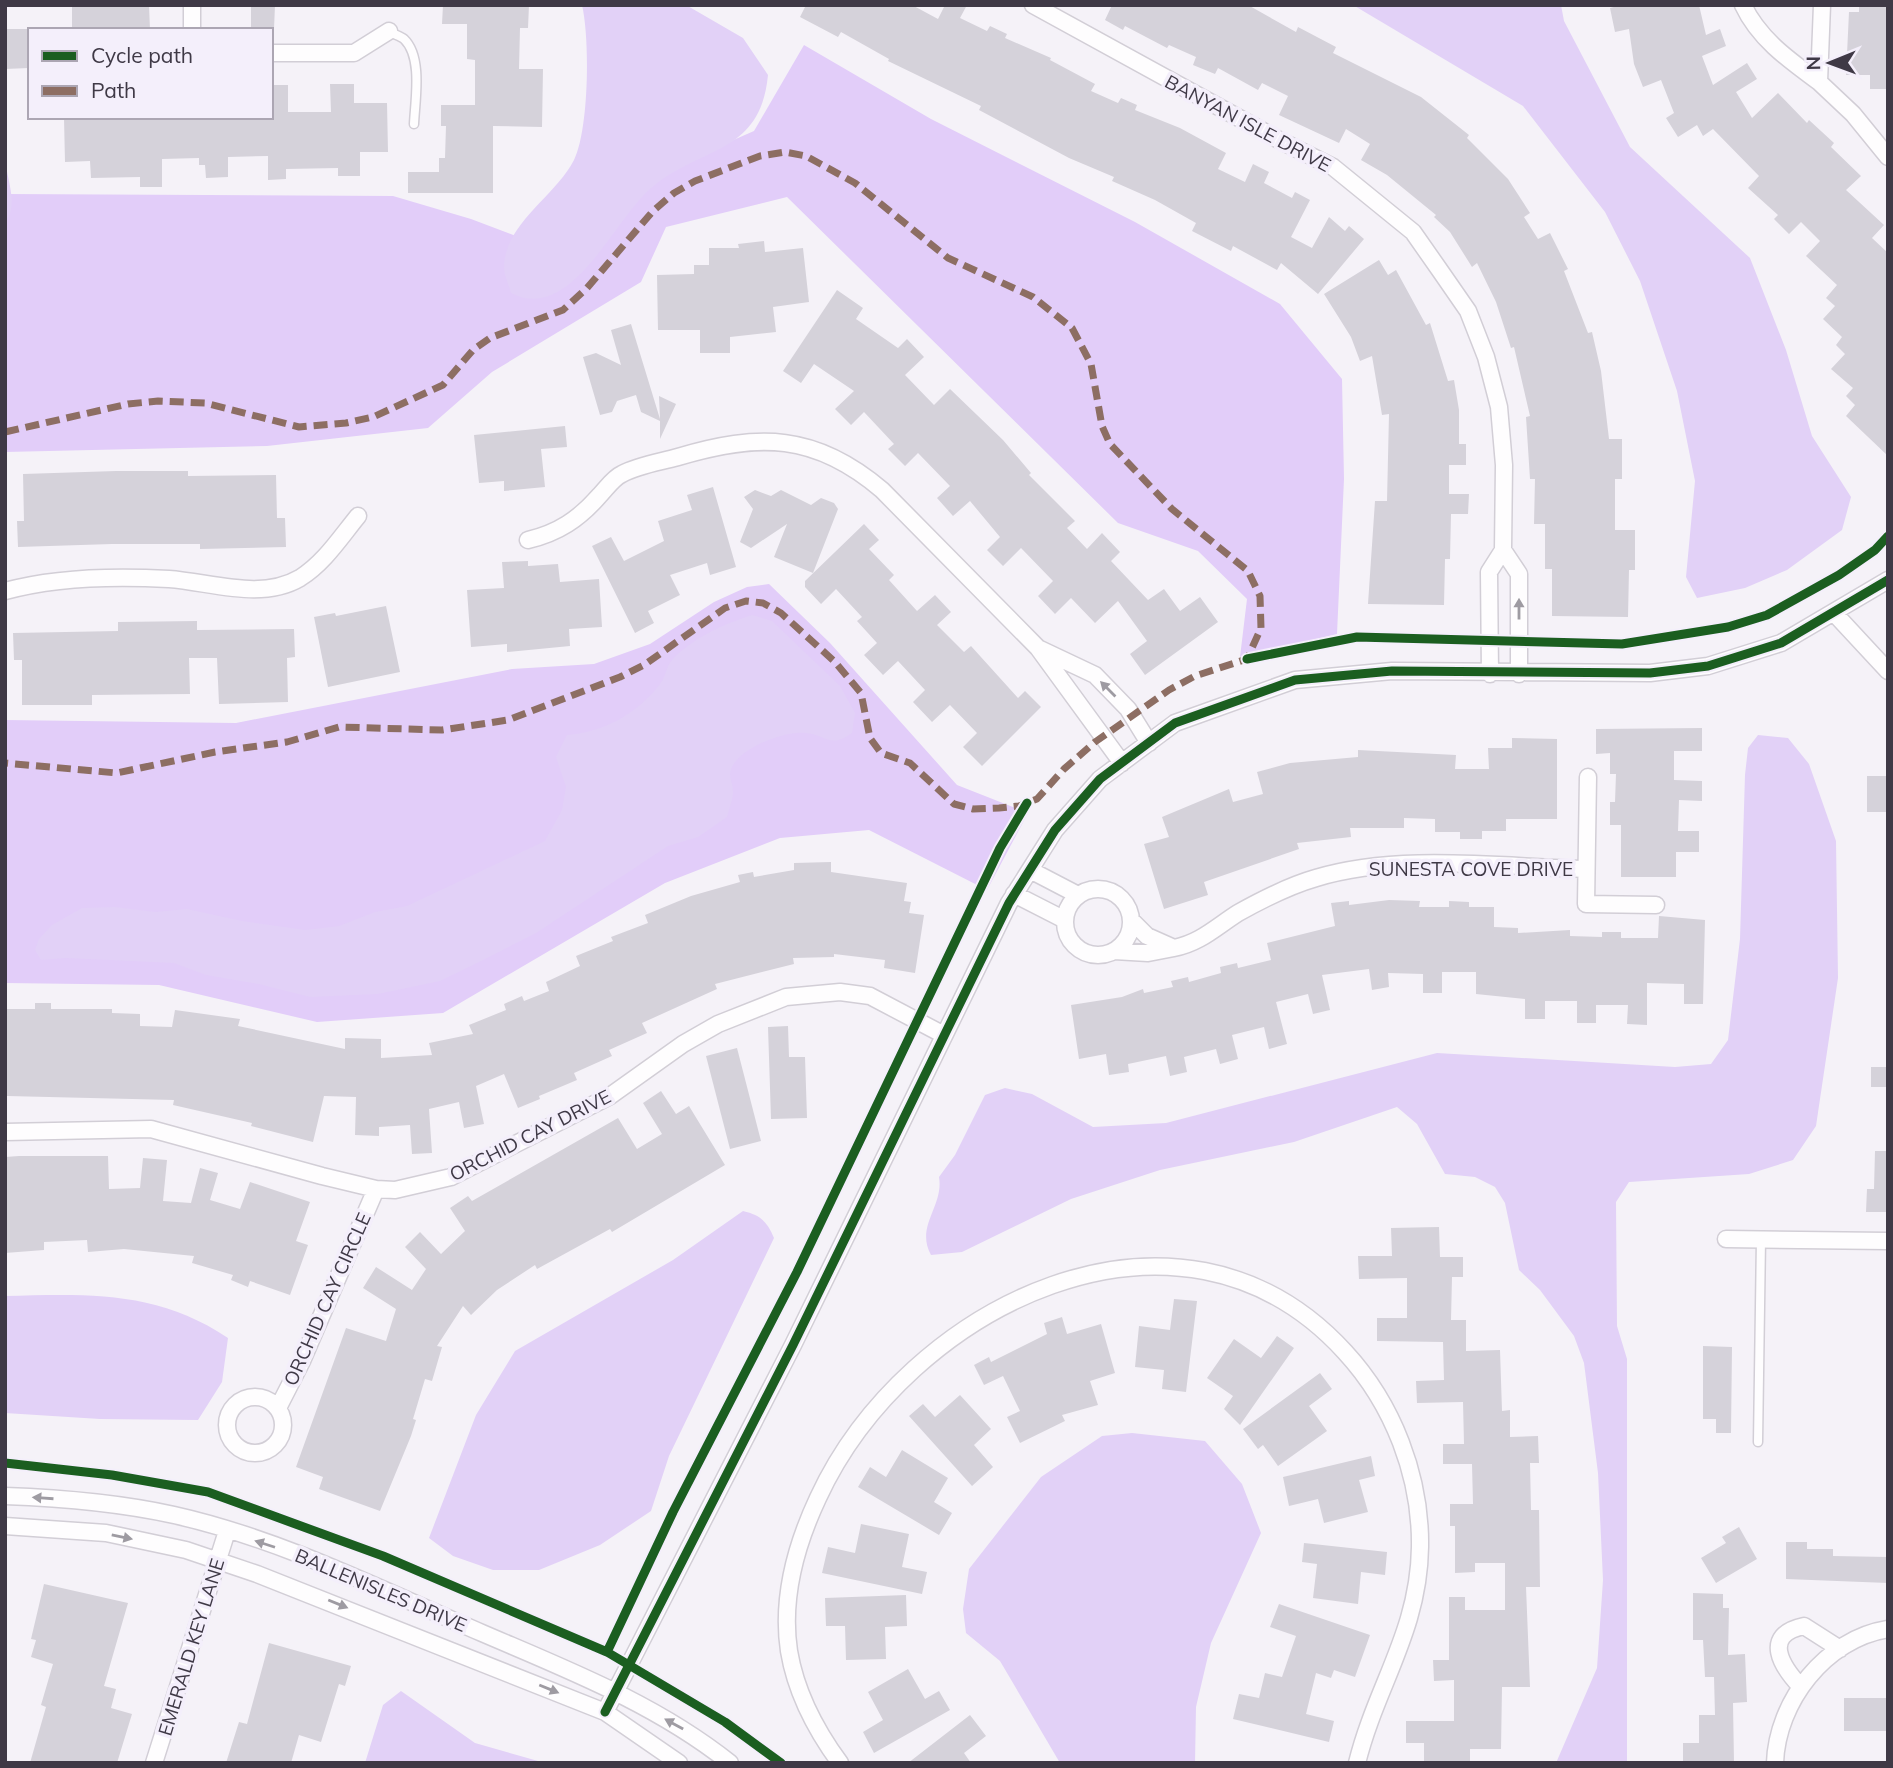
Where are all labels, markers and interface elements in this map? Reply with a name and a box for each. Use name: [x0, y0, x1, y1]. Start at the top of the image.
legend: [28, 28, 273, 119]
north arrow: [1795, 28, 1865, 98]
text: Cycle path: [91, 42, 193, 68]
text: N: [1801, 56, 1825, 71]
street label: BANYAN ISLE DRIVE: [1161, 69, 1335, 177]
text: Path: [91, 77, 136, 103]
one-way arrow: [1513, 598, 1525, 620]
one-way arrow: [1100, 680, 1117, 697]
street label: SUNESTA COVE DRIVE: [1369, 857, 1573, 881]
street label: ORCHID CAY DRIVE: [445, 1084, 615, 1186]
street label: ORCHID CAY CIRCLE: [278, 1209, 376, 1389]
one-way arrow: [32, 1492, 54, 1503]
one-way arrow: [111, 1531, 133, 1542]
one-way arrow: [254, 1538, 275, 1548]
street label: BALLENISLES DRIVE: [291, 1543, 471, 1637]
street label: EMERALD KEY LANE: [153, 1556, 229, 1738]
one-way arrow: [328, 1599, 349, 1610]
one-way arrow: [539, 1684, 560, 1695]
one-way arrow: [664, 1718, 684, 1730]

